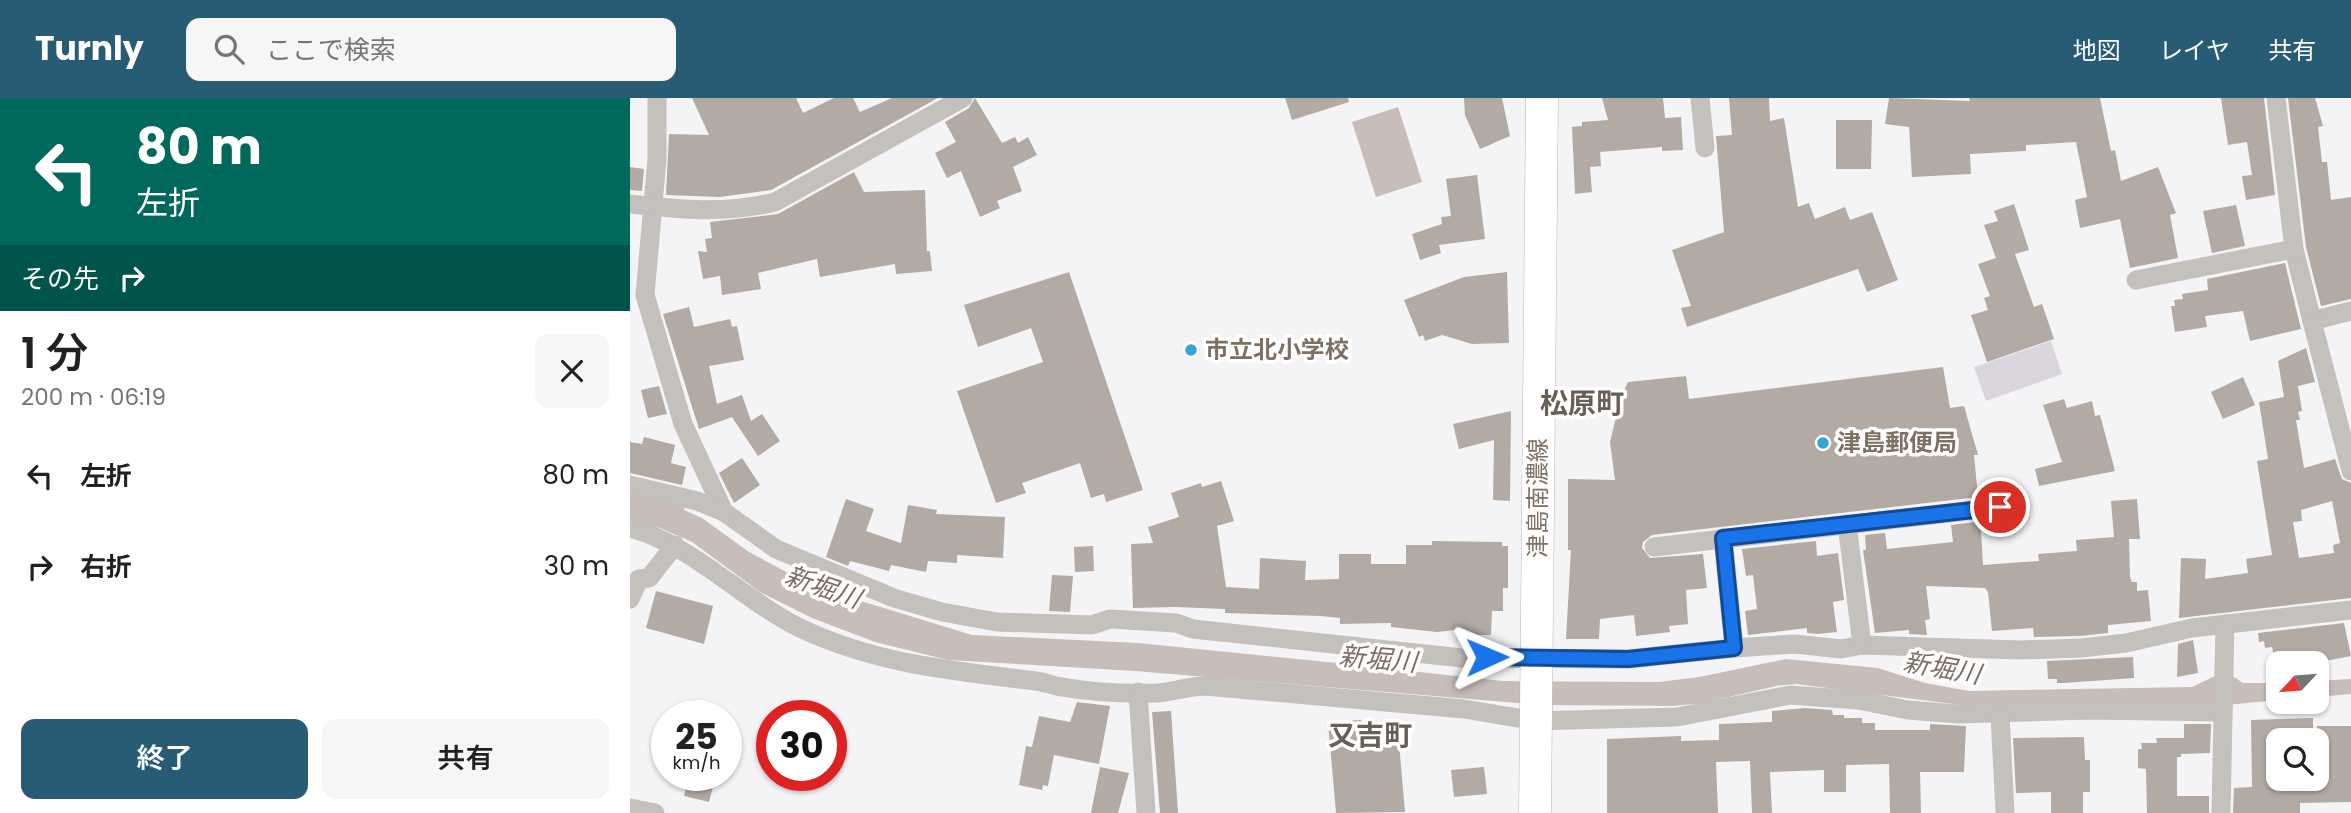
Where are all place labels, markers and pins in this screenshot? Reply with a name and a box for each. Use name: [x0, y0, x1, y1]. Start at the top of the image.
place label: 市立北小学校: [1205, 333, 1349, 366]
marker: 市立北小学校: [1183, 342, 1199, 358]
place label: 津島郵便局: [1837, 426, 1957, 459]
marker: 津島郵便局: [1815, 435, 1831, 451]
pin: [1970, 477, 2030, 537]

